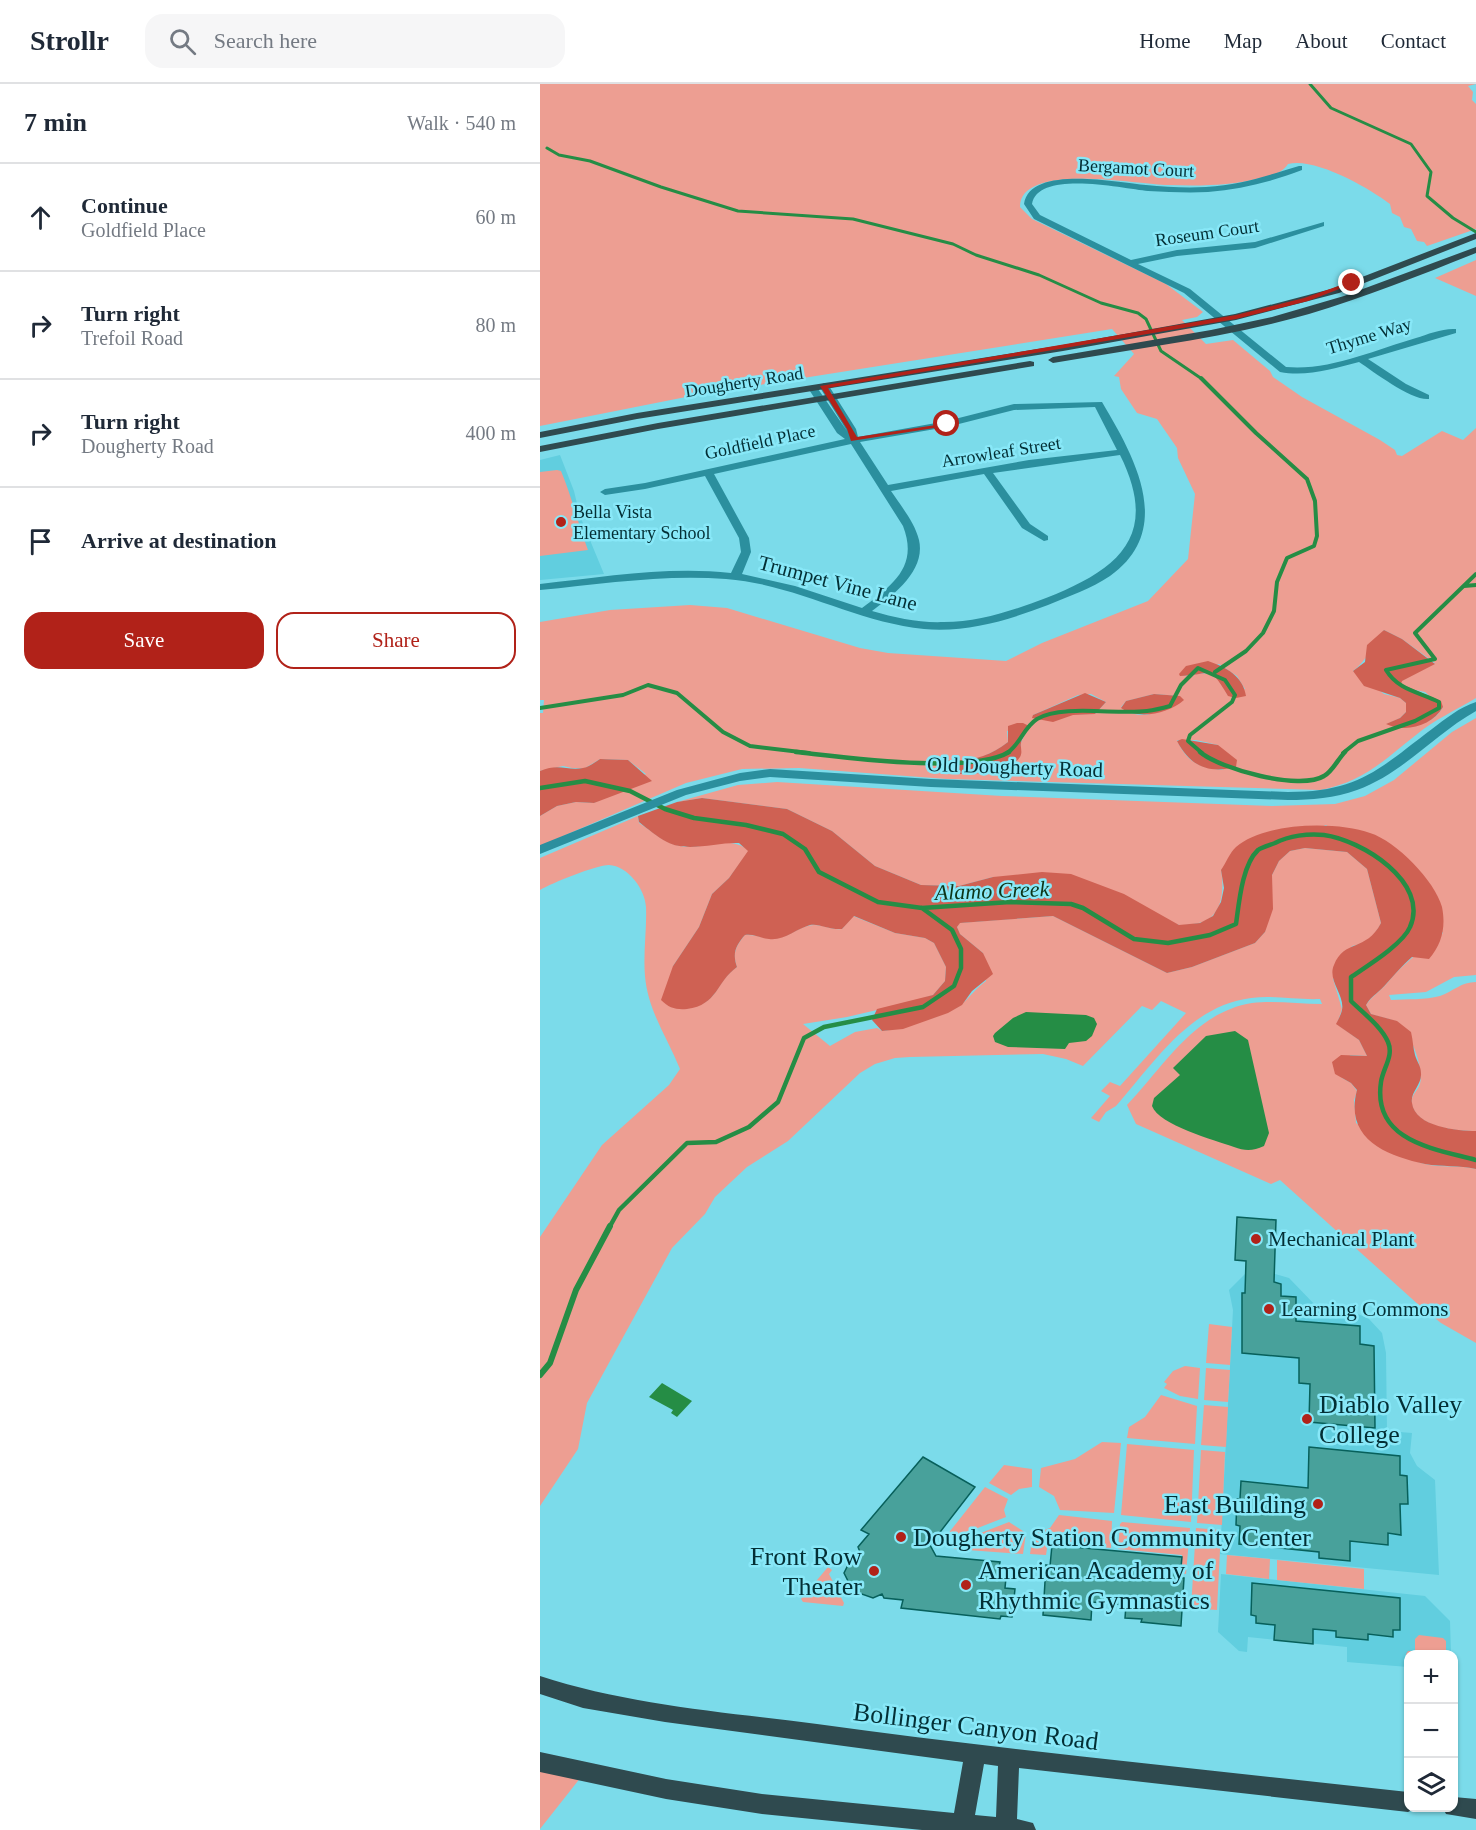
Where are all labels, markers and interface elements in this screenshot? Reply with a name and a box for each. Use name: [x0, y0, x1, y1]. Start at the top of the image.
search box: [145, 14, 565, 68]
text: Strollr: [30, 25, 109, 56]
icon: search: [166, 25, 199, 58]
text: Search here: [214, 28, 317, 53]
text: Home: [1139, 29, 1191, 53]
text: Map: [1224, 29, 1262, 53]
text: About: [1295, 29, 1348, 53]
text: Contact: [1381, 29, 1446, 53]
text: 7 min: [24, 108, 87, 137]
text: Walk · 540 m: [407, 112, 516, 134]
street label: Bergamot Court: [1077, 155, 1195, 181]
text: Continue: [81, 193, 168, 218]
icon: ahead: [24, 201, 57, 234]
text: 60 m: [475, 206, 516, 228]
street label: Roseum Court: [1154, 216, 1260, 250]
text: Goldfield Place: [81, 219, 206, 241]
route end: [1338, 269, 1364, 295]
text: Turn right: [81, 301, 180, 326]
icon: right: [24, 309, 57, 342]
text: 80 m: [475, 314, 516, 336]
street label: Thyme Way: [1324, 314, 1414, 358]
text: Trefoil Road: [81, 327, 183, 349]
street label: Dougherty Road: [683, 363, 805, 401]
text: Turn right: [81, 409, 180, 434]
route start: [933, 410, 959, 436]
icon: right: [24, 417, 57, 450]
street label: Goldfield Place: [703, 421, 817, 463]
text: 400 m: [465, 422, 516, 444]
street label: Arrowleaf Street: [940, 433, 1062, 471]
text: Dougherty Road: [81, 435, 214, 457]
place label: Bella Vista Elementary School: [573, 502, 710, 543]
marker: Bella Vista Elementary School: [554, 515, 568, 529]
icon: arrive: [24, 525, 57, 558]
text: Arrive at destination: [81, 528, 277, 553]
street label: Trumpet Vine Lane: [756, 550, 920, 616]
button: Save: [24, 612, 264, 669]
button: Share: [276, 612, 516, 669]
street label: Old Dougherty Road: [927, 752, 1104, 782]
water label: Alamo Creek: [932, 876, 1051, 905]
place label: Mechanical Plant: [1268, 1227, 1415, 1251]
marker: Mechanical Plant: [1249, 1232, 1263, 1246]
place label: Learning Commons: [1281, 1297, 1448, 1321]
marker: Learning Commons: [1262, 1302, 1276, 1316]
place label: Diablo Valley College: [1319, 1390, 1462, 1449]
marker: Diablo Valley College: [1300, 1412, 1314, 1426]
place label: East Building: [1164, 1490, 1306, 1519]
marker: East Building: [1311, 1497, 1325, 1511]
place label: Dougherty Station Community Center: [913, 1523, 1311, 1552]
marker: Dougherty Station Community Center: [894, 1530, 908, 1544]
place label: Front Row Theater: [750, 1542, 862, 1601]
place label: American Academy of Rhythmic Gymnastics: [978, 1556, 1214, 1615]
marker: Front Row Theater: [867, 1564, 881, 1578]
marker: American Academy of Rhythmic Gymnastics: [959, 1578, 973, 1592]
map controls: [1404, 1650, 1458, 1812]
button: +: [1404, 1650, 1458, 1704]
street label: Bollinger Canyon Road: [852, 1697, 1100, 1756]
button: −: [1404, 1704, 1458, 1758]
button: layers: [1404, 1758, 1458, 1812]

